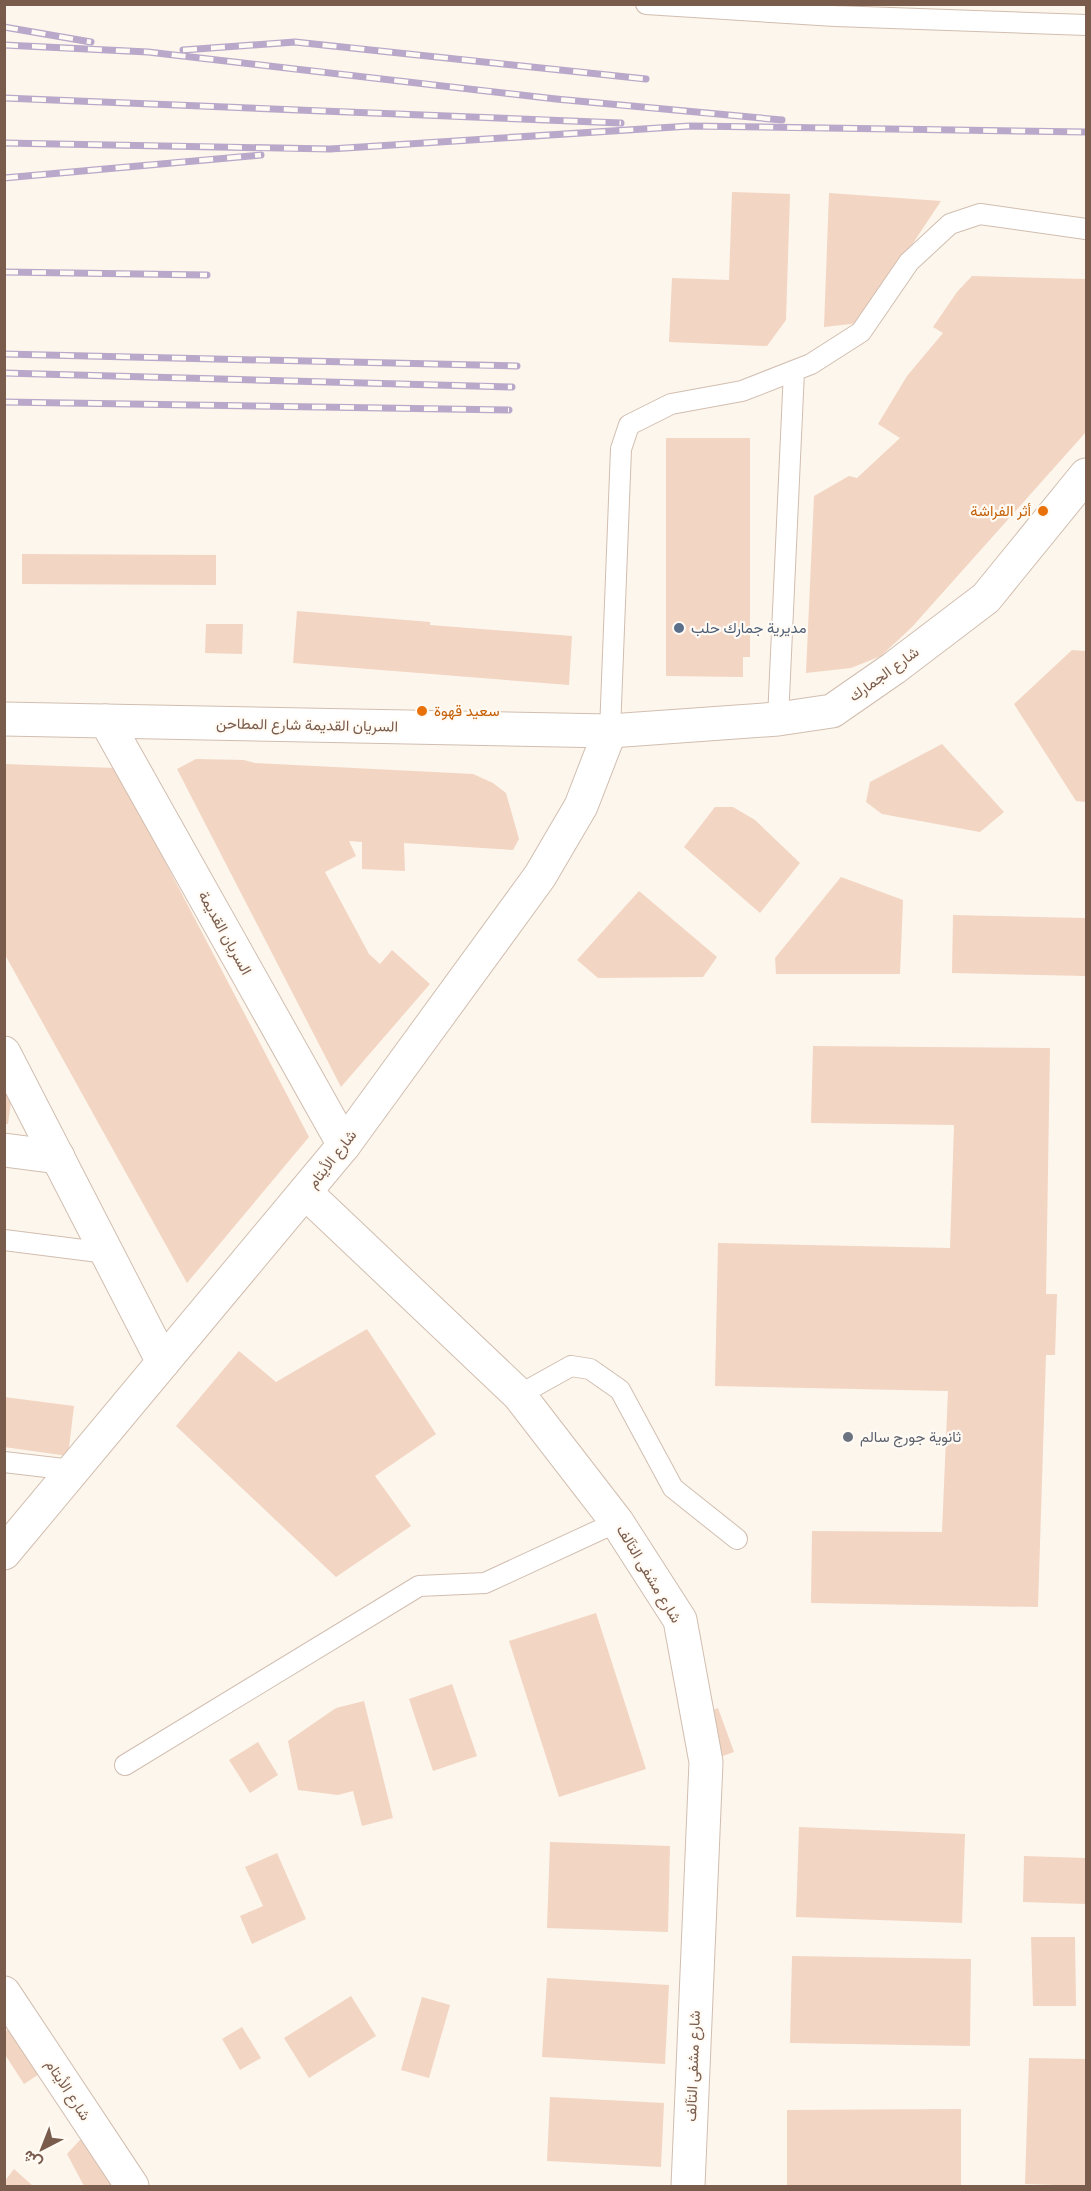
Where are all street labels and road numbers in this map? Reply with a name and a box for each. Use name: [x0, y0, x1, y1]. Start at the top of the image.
street label: شارع الجمارك: [846, 643, 924, 707]
street label: السريان القديمة شارع المطاحن: [216, 714, 398, 738]
street label: السريان القديمة: [195, 888, 255, 978]
street label: شارع الأيتام: [304, 1126, 362, 1193]
street label: شارع مشفى التآلف: [611, 1522, 685, 1627]
street label: شارع مشفى التآلف: [682, 2010, 706, 2122]
street label: شارع الأيتام: [40, 2056, 94, 2125]

